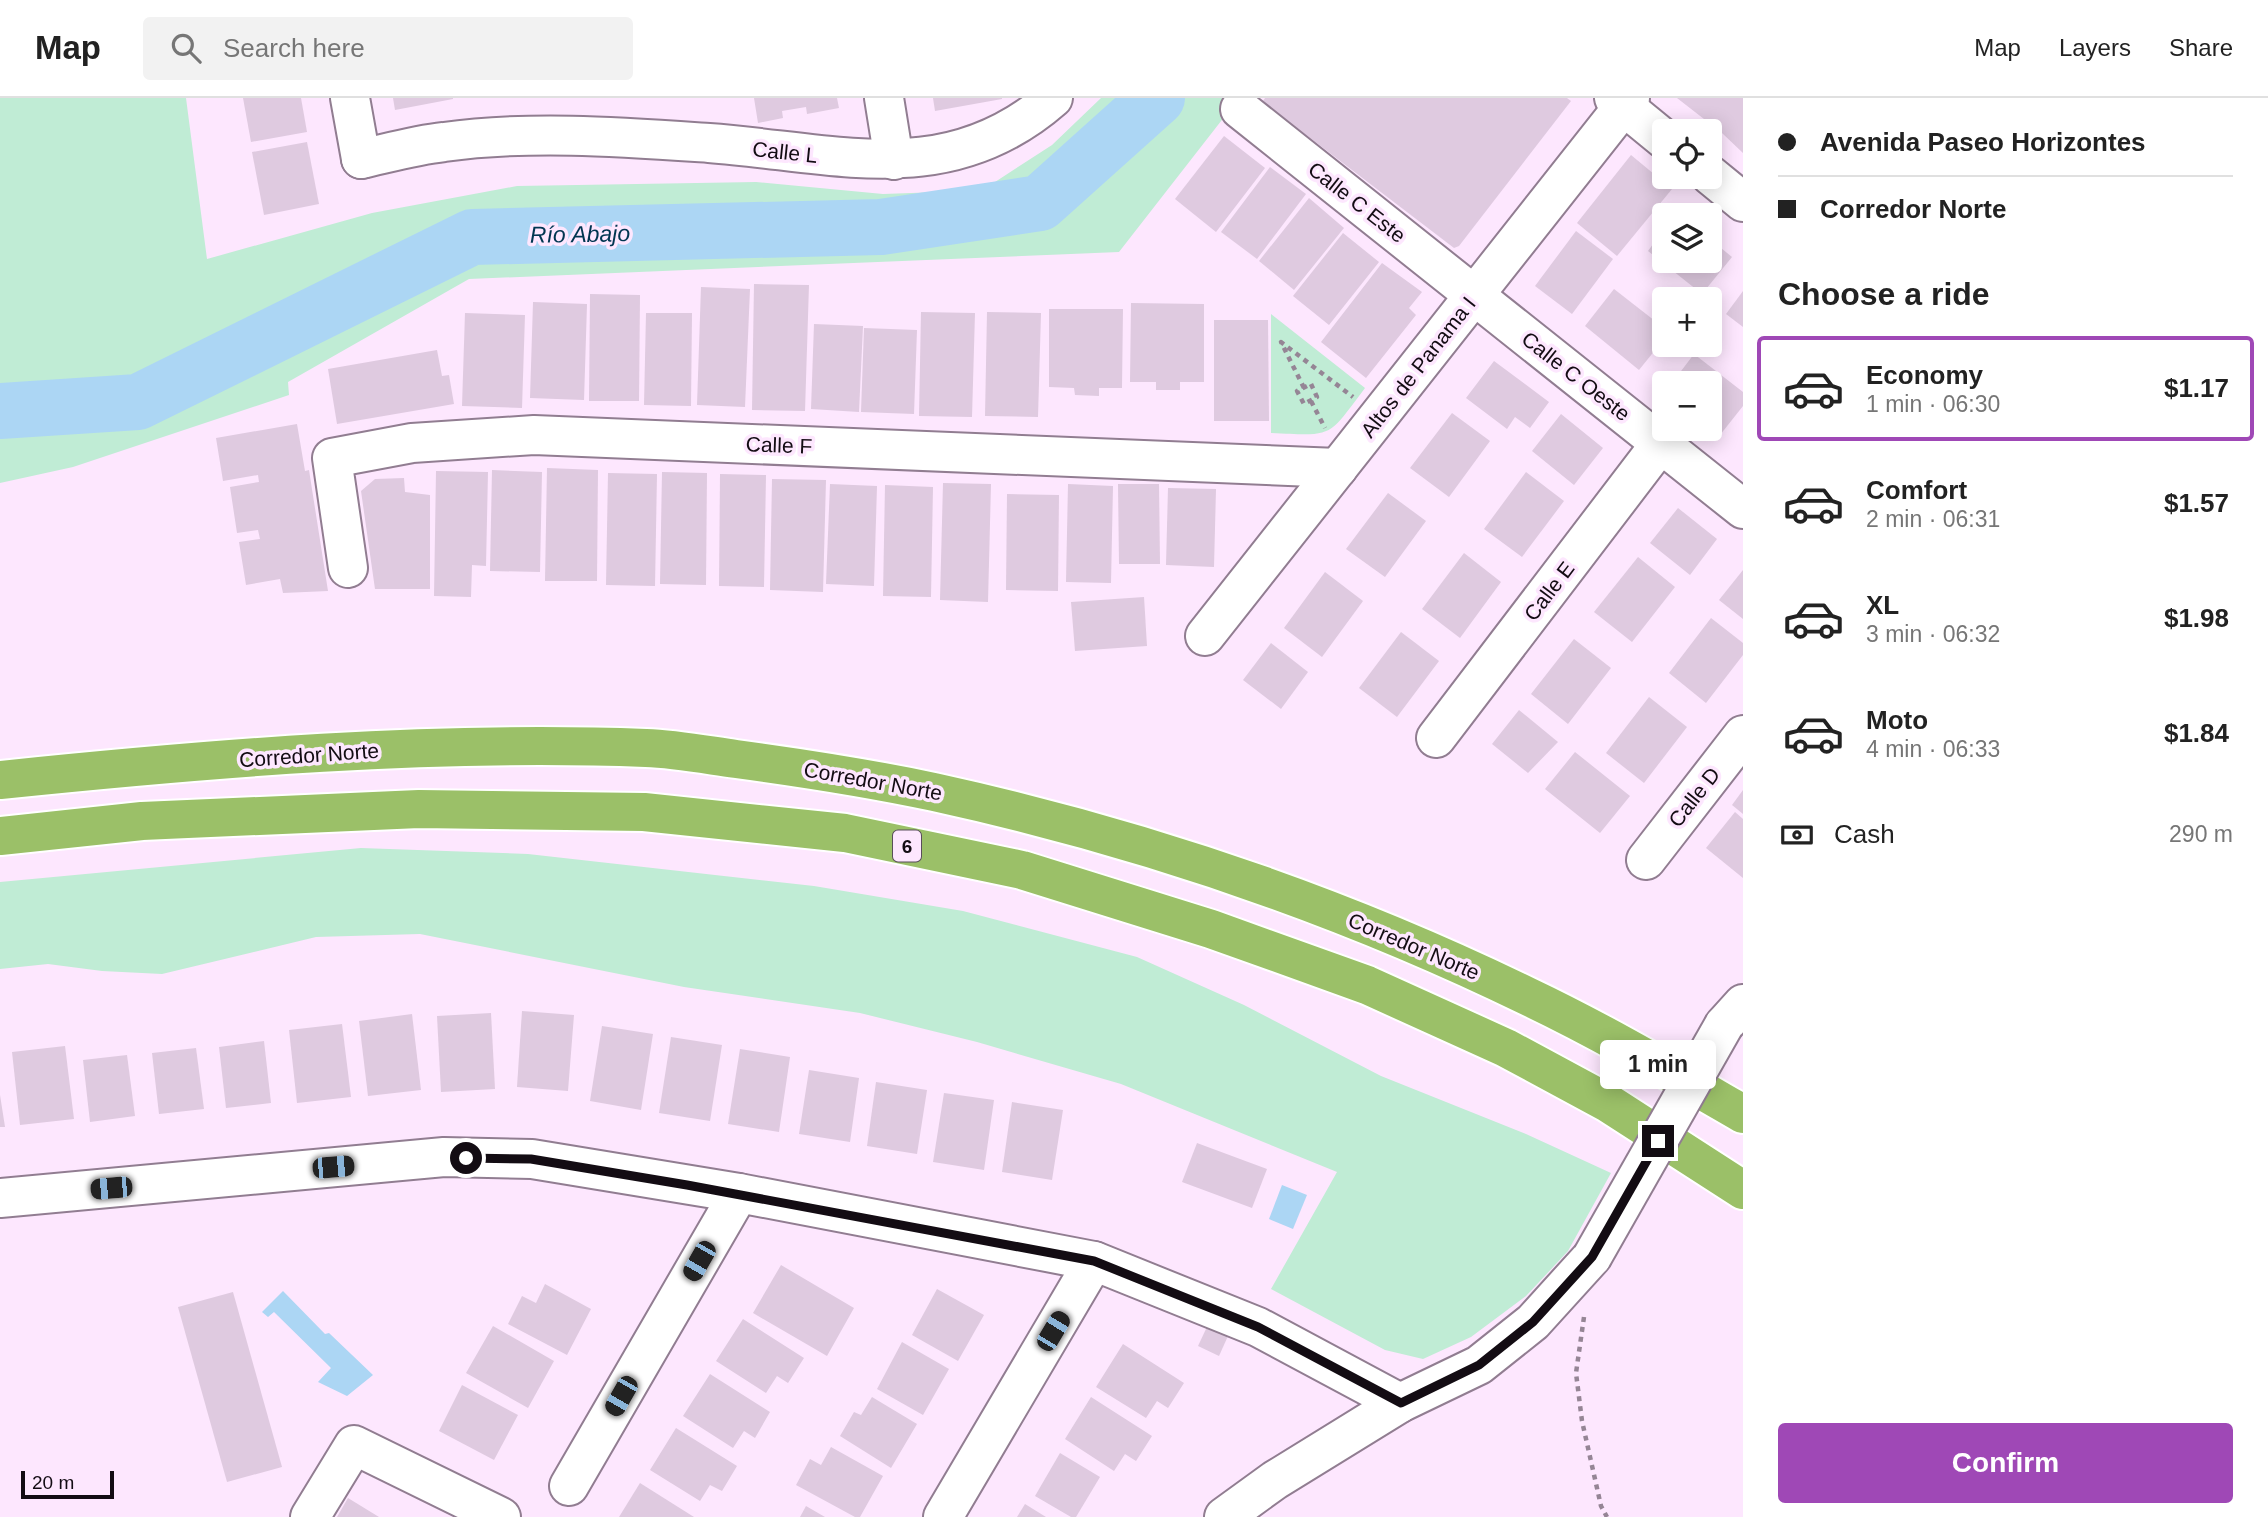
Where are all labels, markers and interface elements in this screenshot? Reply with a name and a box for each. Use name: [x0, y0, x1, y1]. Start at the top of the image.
search box: [143, 17, 633, 80]
text: Map: [35, 29, 101, 66]
icon: search: [167, 29, 205, 67]
text: Search here: [223, 33, 365, 63]
text: Map: [1974, 34, 2021, 61]
text: Layers: [2059, 34, 2131, 61]
text: Share: [2169, 34, 2233, 61]
map controls: [1652, 119, 1722, 441]
button: locate: [1652, 119, 1722, 189]
text: Avenida Paseo Horizontes: [1820, 127, 2146, 157]
street label: Calle L: [751, 137, 819, 167]
street label: Calle C Este: [1304, 157, 1410, 247]
text: Corredor Norte: [1820, 194, 2006, 224]
button: layers: [1652, 203, 1722, 273]
water label: Río Abajo: [530, 220, 631, 248]
text: Choose a ride: [1778, 276, 1990, 312]
button: +: [1652, 287, 1722, 357]
street label: Altos de Panama I: [1356, 292, 1480, 442]
street label: Calle C Oeste: [1517, 327, 1635, 425]
icon: car: [1782, 357, 1845, 420]
text: Economy: [1866, 360, 1983, 390]
button: −: [1652, 371, 1722, 441]
text: $1.17: [2164, 373, 2229, 403]
text: 1 min · 06:30: [1866, 391, 2000, 417]
street label: Calle F: [745, 432, 813, 458]
icon: car: [1782, 472, 1845, 535]
text: Comfort: [1866, 475, 1967, 505]
text: $1.57: [2164, 488, 2229, 518]
text: 2 min · 06:31: [1866, 506, 2000, 532]
street label: Calle E: [1519, 557, 1579, 625]
icon: car: [1782, 587, 1845, 650]
text: XL: [1866, 590, 1899, 620]
text: $1.98: [2164, 603, 2229, 633]
text: 3 min · 06:32: [1866, 621, 2000, 647]
icon: car: [1782, 702, 1845, 765]
text: Moto: [1866, 705, 1928, 735]
text: $1.84: [2164, 718, 2229, 748]
text: 4 min · 06:33: [1866, 736, 2000, 762]
street label: Corredor Norte: [238, 739, 380, 771]
street label: Corredor Norte: [802, 758, 944, 804]
street label: Calle D: [1664, 763, 1724, 831]
icon: cash: [1778, 816, 1816, 854]
text: Cash: [1834, 819, 1895, 849]
text: 290 m: [2169, 821, 2233, 847]
road number: 6: [893, 831, 921, 862]
street label: Corredor Norte: [1345, 908, 1483, 984]
callout: 1 min: [1600, 1040, 1716, 1088]
text: 1 min: [1628, 1051, 1688, 1077]
route end: [1642, 1125, 1674, 1157]
route start: [450, 1142, 482, 1174]
car: [312, 1155, 355, 1179]
car: [90, 1176, 133, 1200]
car: [680, 1238, 719, 1284]
car: [1034, 1308, 1073, 1354]
car: [602, 1373, 641, 1419]
button: Confirm: [1778, 1423, 2233, 1503]
scale bar: [21, 1468, 114, 1500]
text: 20 m: [32, 1472, 74, 1493]

